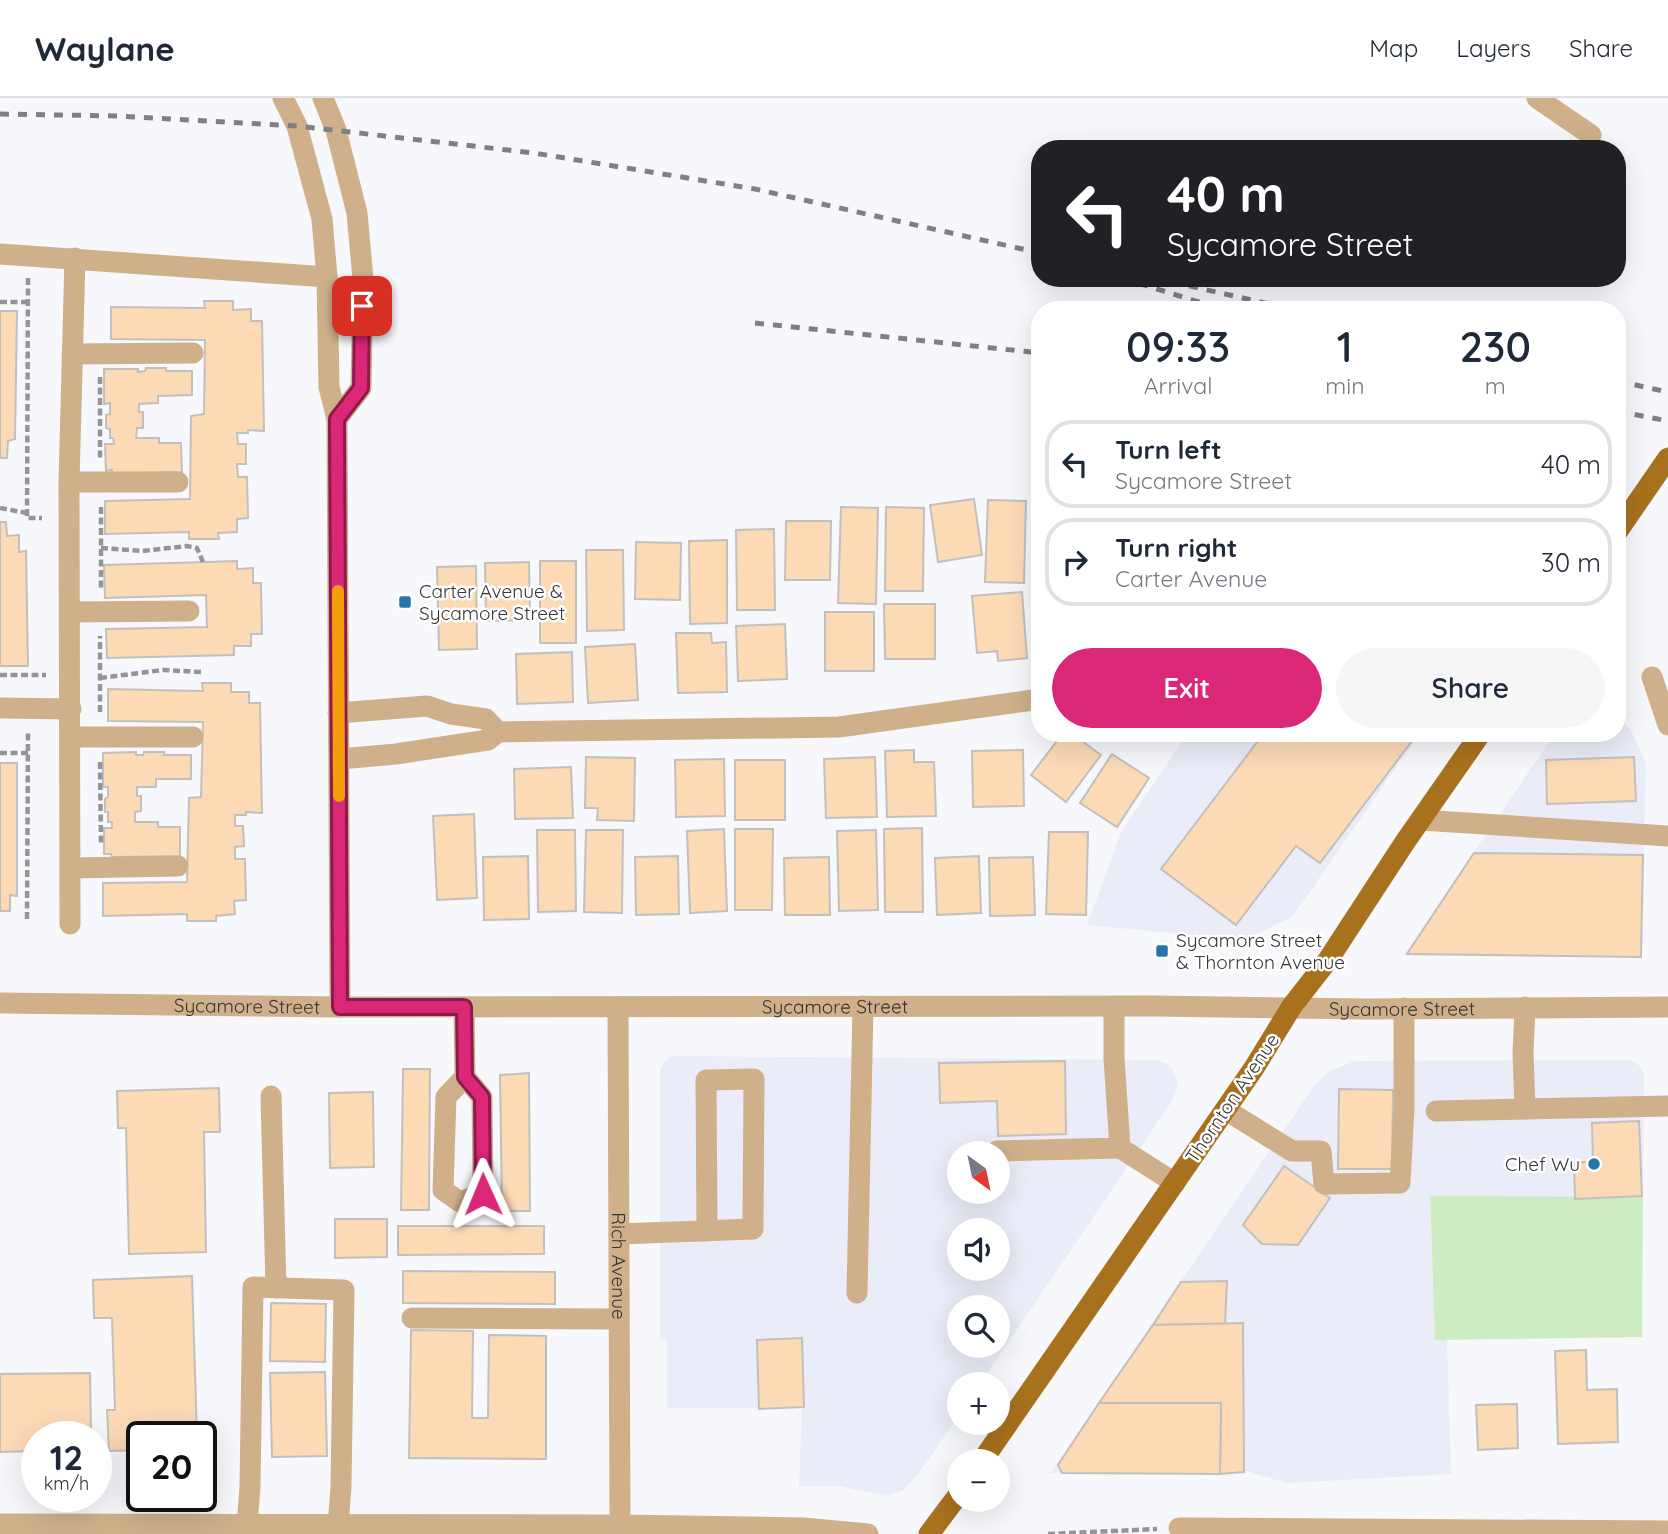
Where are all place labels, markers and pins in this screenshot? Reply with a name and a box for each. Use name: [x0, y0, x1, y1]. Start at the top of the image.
pin: [332, 276, 392, 336]
place label: Carter Avenue & Sycamore Street: [419, 579, 565, 625]
marker: Carter Avenue & Sycamore Street: [397, 594, 413, 610]
place label: Sycamore Street & Thornton Avenue: [1176, 928, 1345, 974]
marker: Sycamore Street & Thornton Avenue: [1154, 943, 1170, 959]
place label: Chef Wu: [1505, 1152, 1580, 1176]
marker: Chef Wu: [1586, 1156, 1602, 1172]

